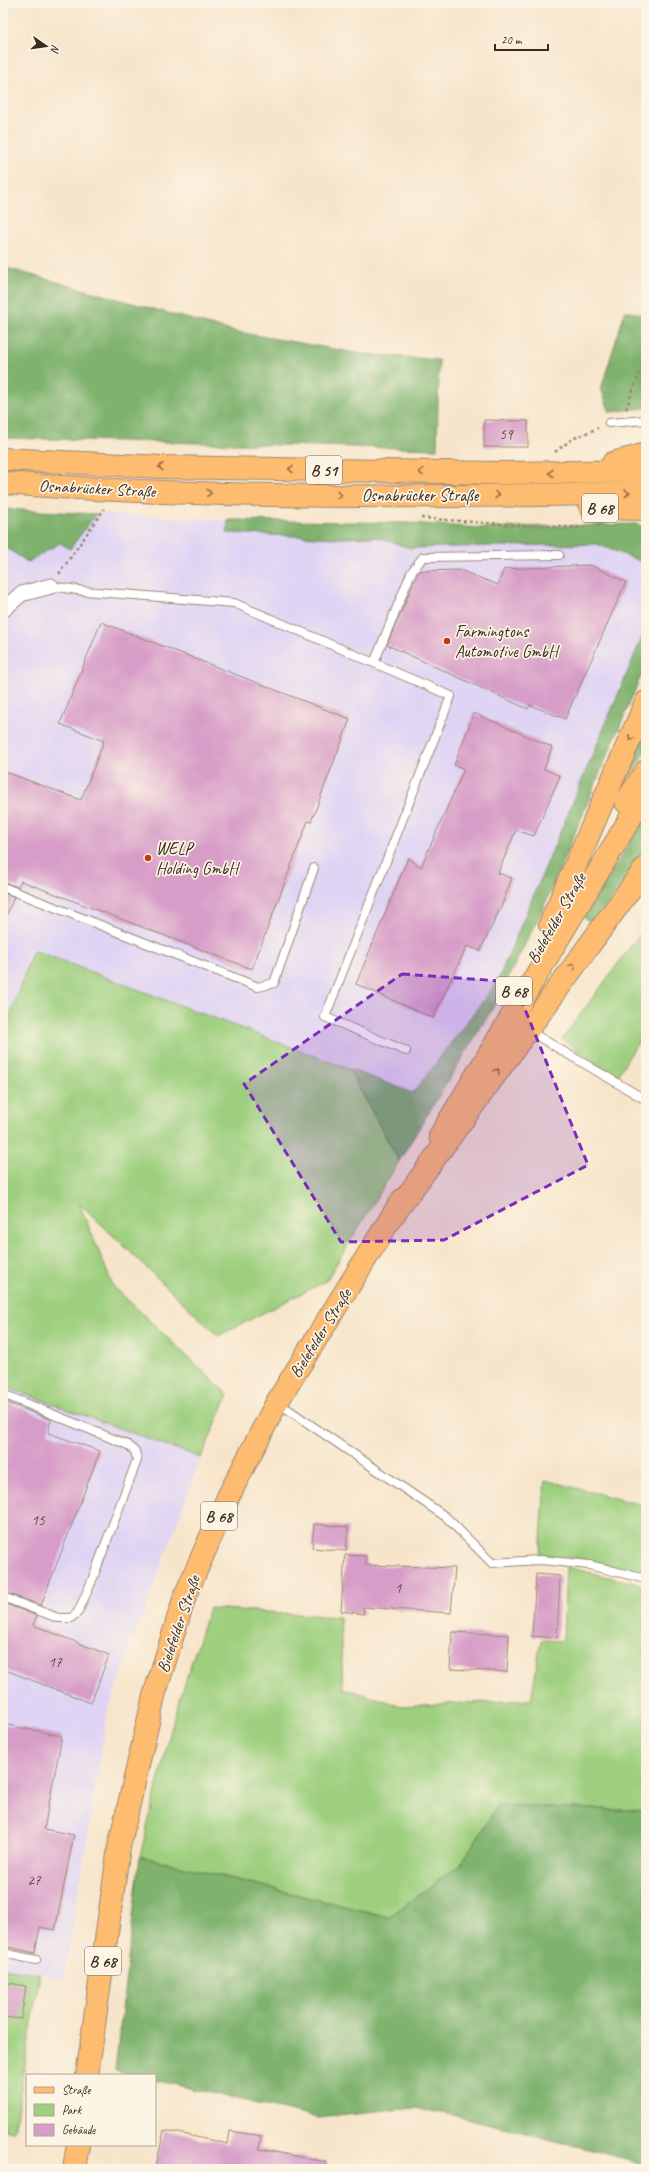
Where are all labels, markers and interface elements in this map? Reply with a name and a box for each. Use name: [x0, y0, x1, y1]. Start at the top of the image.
north arrow: [26, 26, 66, 66]
scale bar: [495, 26, 548, 52]
text: 20 m: [501, 32, 523, 48]
text: N: [48, 43, 63, 55]
house number: 59: [499, 425, 514, 444]
road number: B 51: [306, 456, 342, 484]
one-way arrow: [158, 463, 164, 471]
one-way arrow: [288, 465, 294, 473]
one-way arrow: [418, 468, 424, 476]
one-way arrow: [548, 468, 554, 477]
street label: Osnabrücker Straße: [38, 475, 157, 502]
street label: Osnabrücker Straße: [362, 485, 480, 506]
one-way arrow: [206, 489, 212, 497]
one-way arrow: [624, 489, 630, 497]
one-way arrow: [336, 491, 342, 499]
one-way arrow: [494, 491, 500, 500]
road number: B 68: [582, 494, 618, 522]
place label: Farmingtons Automotive GmbH: [455, 621, 560, 662]
marker: Farmingtons Automotive GmbH: [442, 636, 452, 646]
one-way arrow: [627, 734, 635, 741]
place label: WELP Holding GmbH: [156, 838, 240, 879]
marker: WELP Holding GmbH: [143, 853, 153, 863]
street label: Bielefelder Straße: [522, 868, 592, 967]
one-way arrow: [568, 963, 576, 970]
road number: B 68: [496, 977, 532, 1005]
one-way arrow: [492, 1069, 499, 1076]
street label: Bielefelder Straße: [285, 1284, 357, 1382]
road number: B 68: [201, 1502, 237, 1530]
house number: 15: [31, 1511, 46, 1530]
street label: Bielefelder Straße: [152, 1572, 205, 1675]
house number: 1: [395, 1579, 403, 1598]
house number: 17: [48, 1653, 63, 1672]
house number: 27: [27, 1871, 42, 1890]
road number: B 68: [85, 1947, 121, 1975]
legend: [26, 2074, 156, 2146]
text: Straße: [62, 2082, 91, 2098]
text: Park: [62, 2102, 83, 2118]
text: Gebäude: [62, 2122, 96, 2138]

